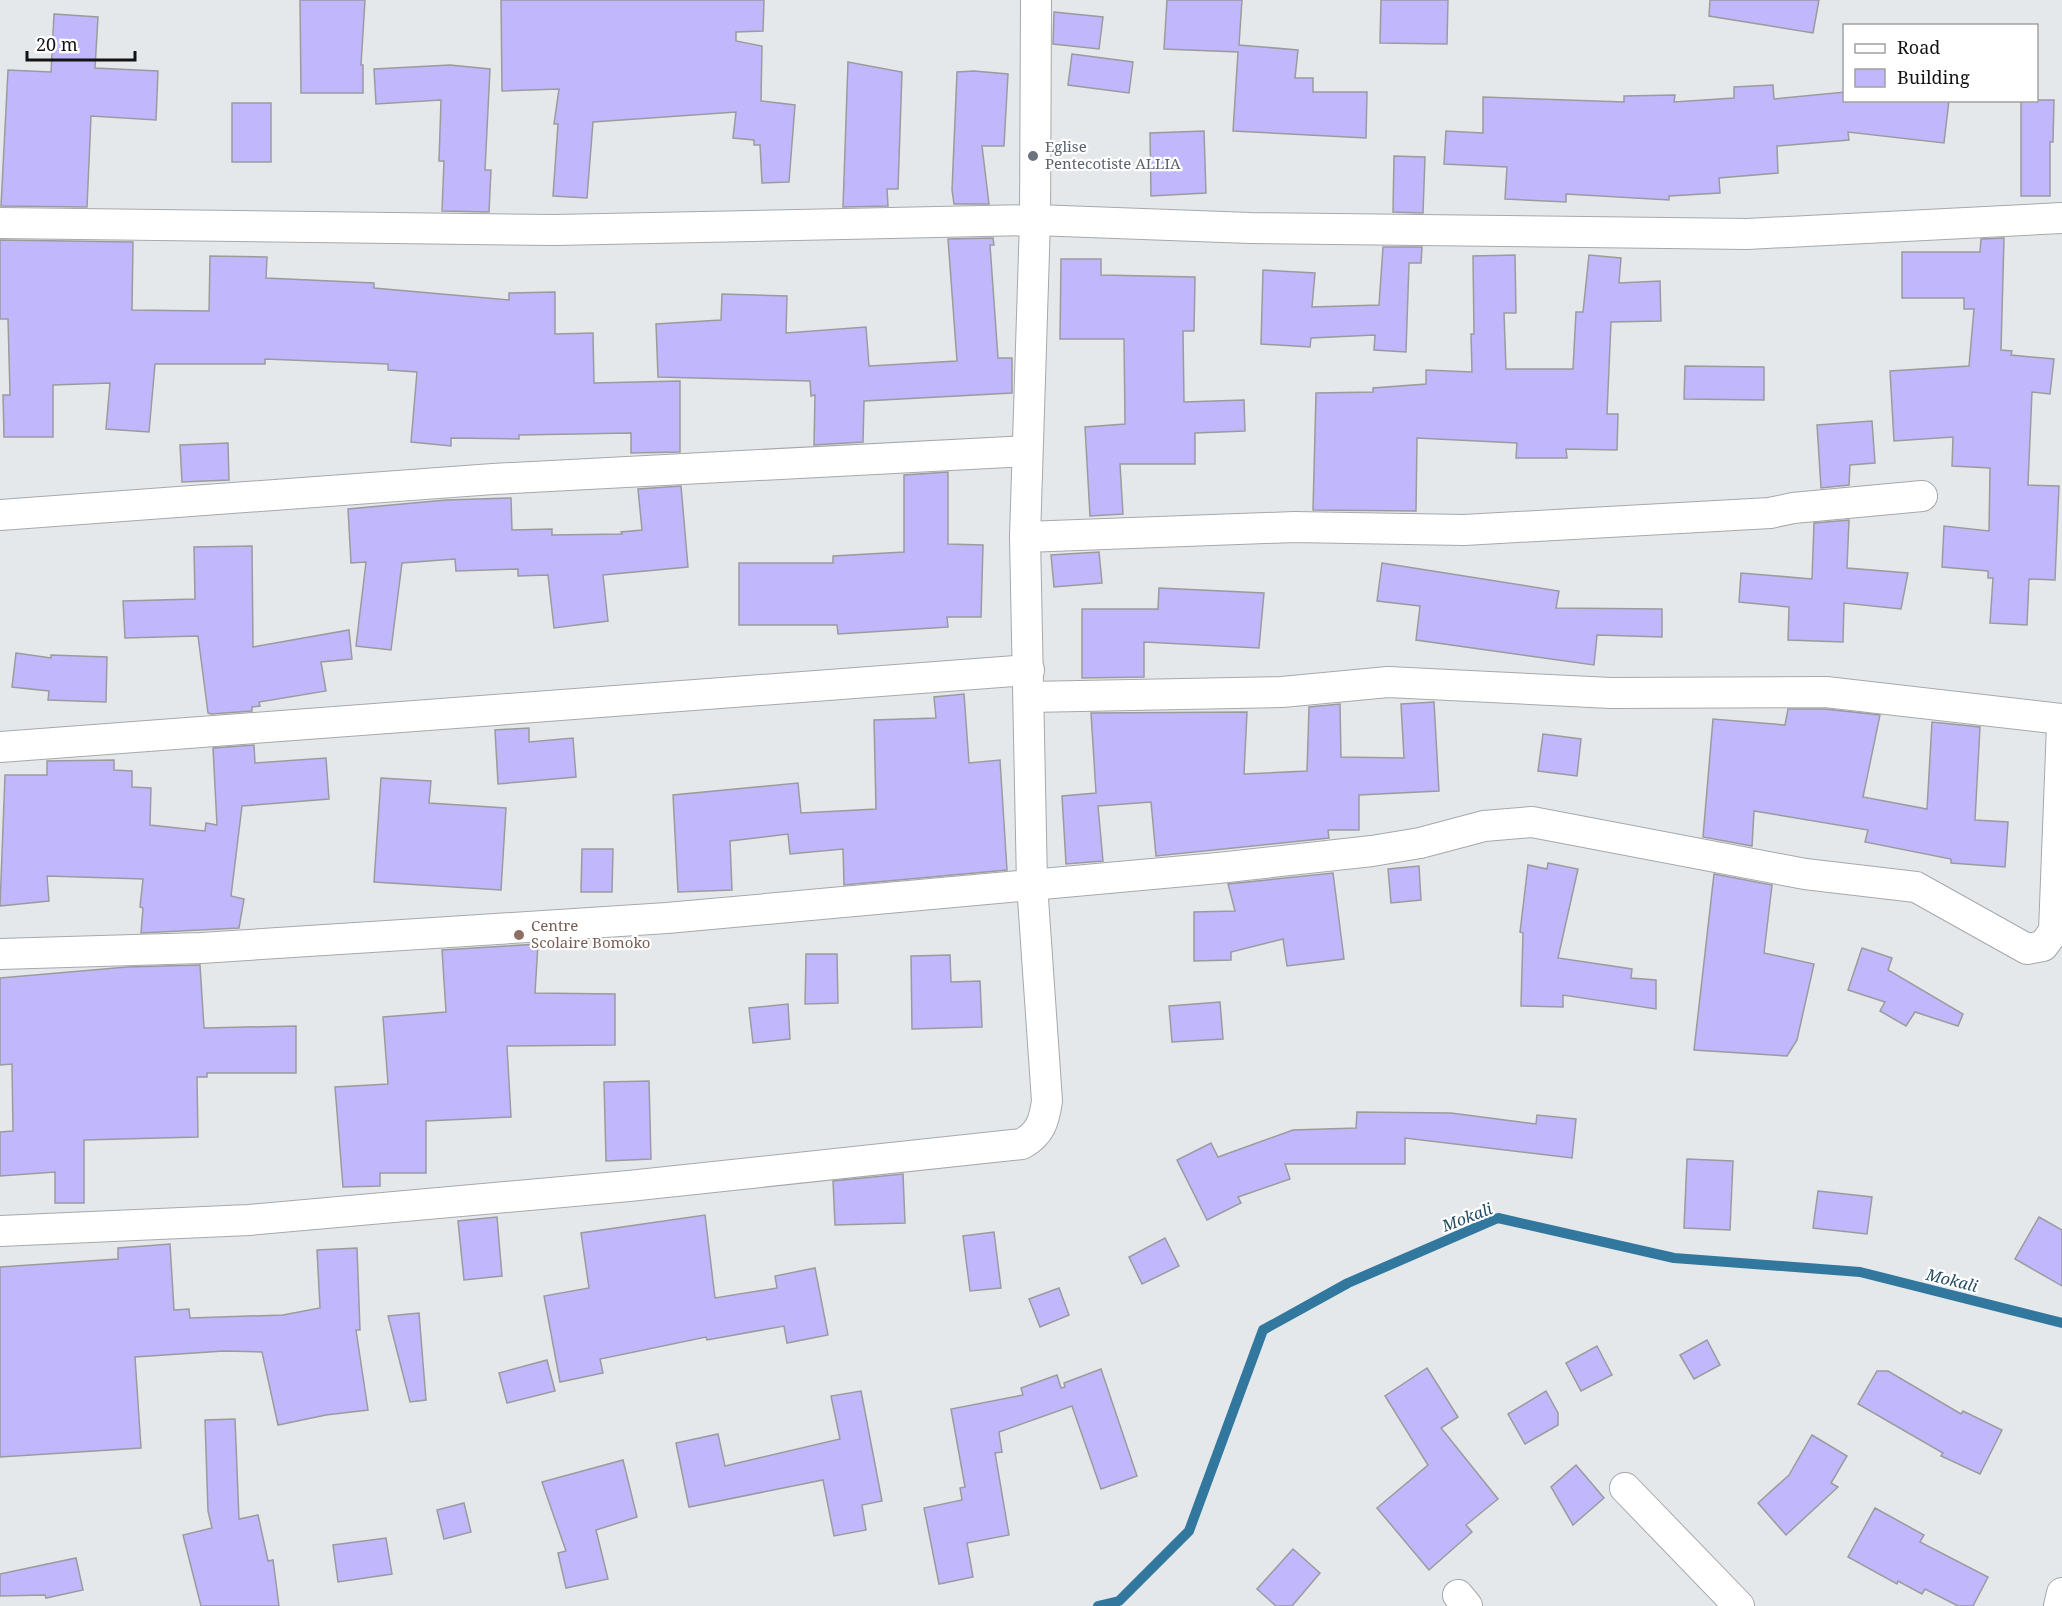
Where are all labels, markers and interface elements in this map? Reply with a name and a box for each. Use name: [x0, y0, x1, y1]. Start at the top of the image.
scale bar: [27, 24, 135, 62]
legend: [1843, 24, 2038, 102]
text: 20 m: [36, 32, 78, 56]
text: Road: [1897, 35, 1940, 59]
text: Building: [1897, 65, 1970, 89]
place label: Eglise Pentecotiste ALLIA: [1045, 136, 1181, 173]
marker: Eglise Pentecotiste ALLIA: [1026, 149, 1040, 163]
place label: Centre Scolaire Bomoko: [531, 915, 651, 952]
marker: Centre Scolaire Bomoko: [512, 928, 526, 942]
water label: Mokali: [1438, 1197, 1495, 1237]
water label: Mokali: [1923, 1263, 1980, 1297]

